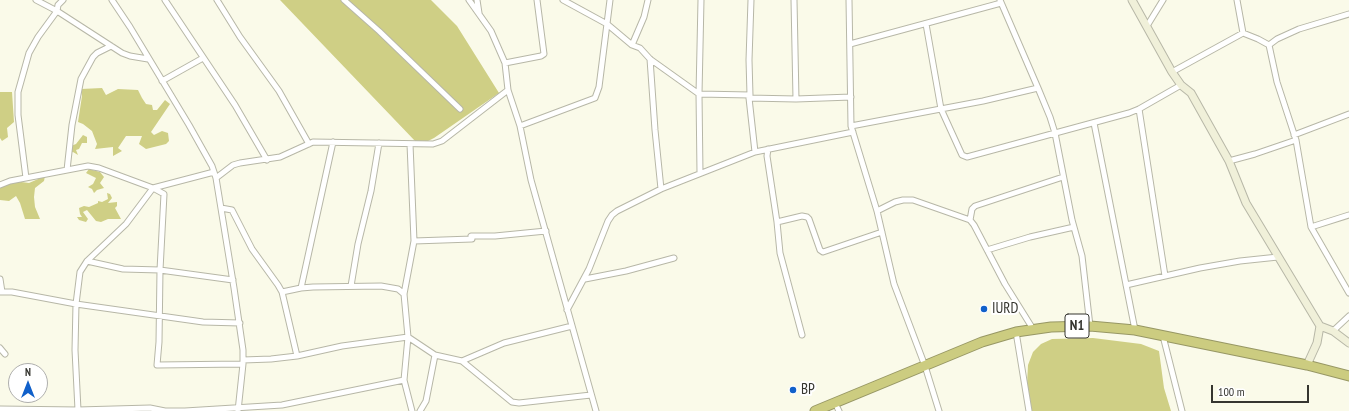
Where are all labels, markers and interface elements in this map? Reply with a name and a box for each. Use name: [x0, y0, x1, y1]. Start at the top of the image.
place label: IURD: [992, 300, 1018, 318]
marker: IURD: [979, 304, 989, 314]
road number: N1: [1065, 314, 1089, 338]
north arrow: [8, 363, 48, 403]
text: N: [25, 365, 31, 379]
scale bar: [1213, 377, 1311, 403]
place label: BP: [801, 381, 815, 399]
text: 100 m: [1218, 384, 1245, 399]
marker: BP: [788, 385, 798, 395]

